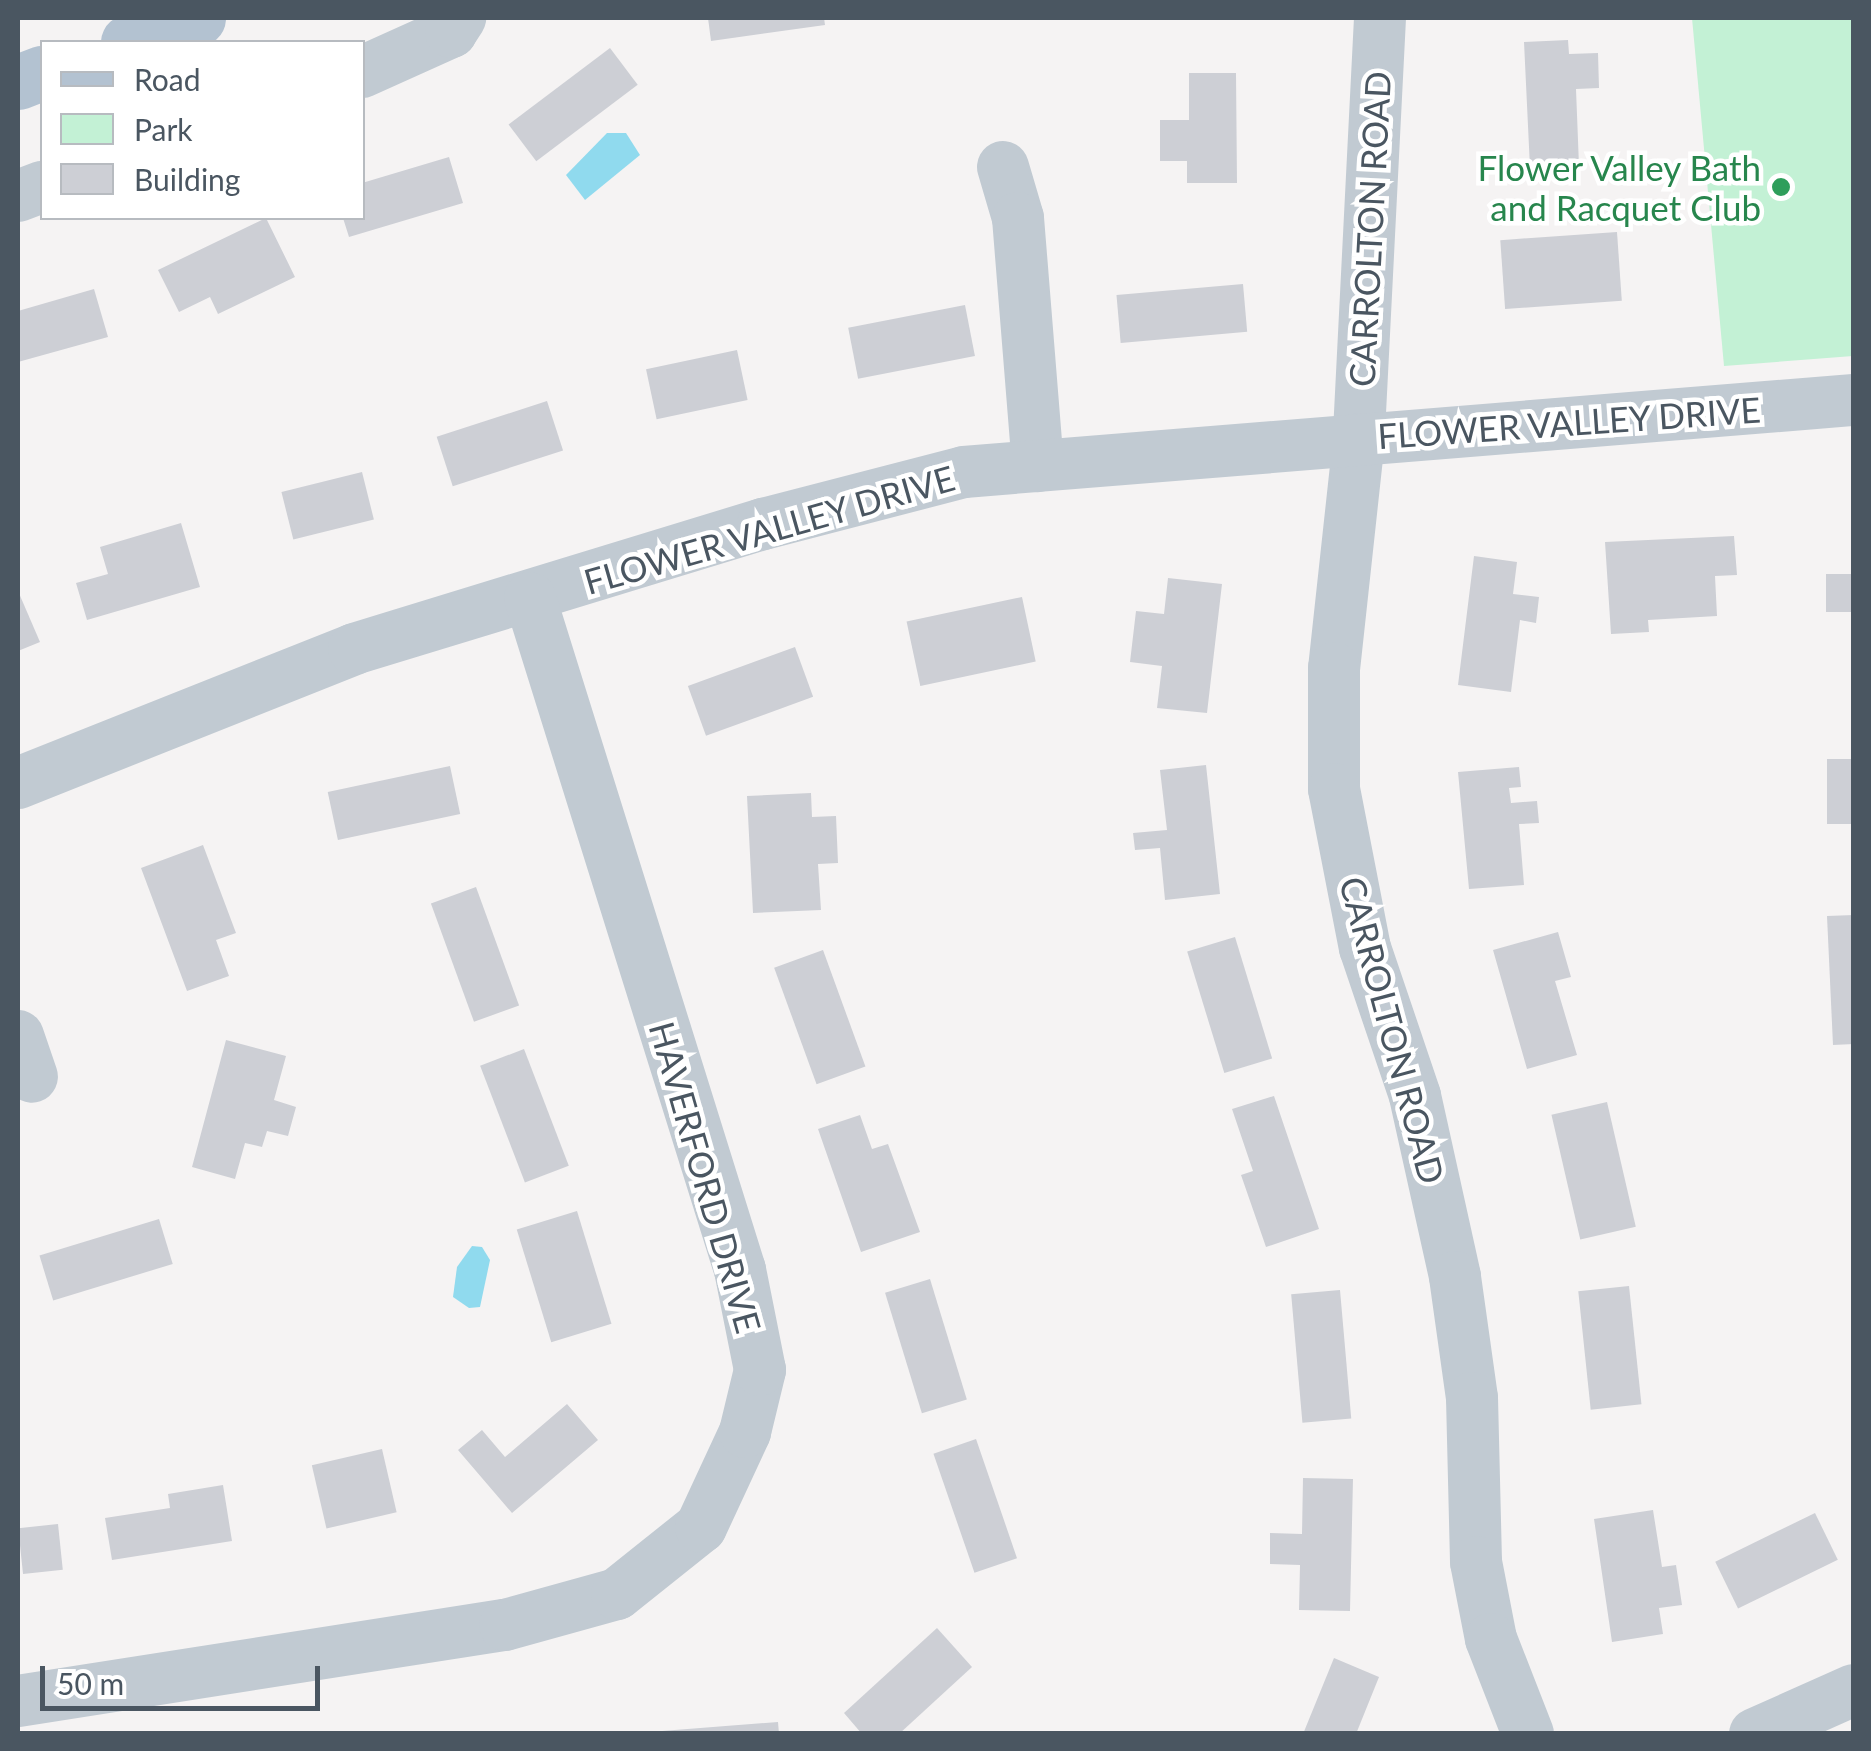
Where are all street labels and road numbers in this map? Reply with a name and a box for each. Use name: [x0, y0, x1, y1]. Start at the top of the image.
street label: CARROLTON ROAD: [1340, 70, 1398, 388]
street label: FLOWER VALLEY DRIVE: [1375, 388, 1763, 456]
street label: FLOWER VALLEY DRIVE: [578, 456, 960, 602]
street label: CARROLTON ROAD: [1332, 872, 1454, 1188]
street label: HAVERFORD DRIVE: [641, 1017, 771, 1337]

